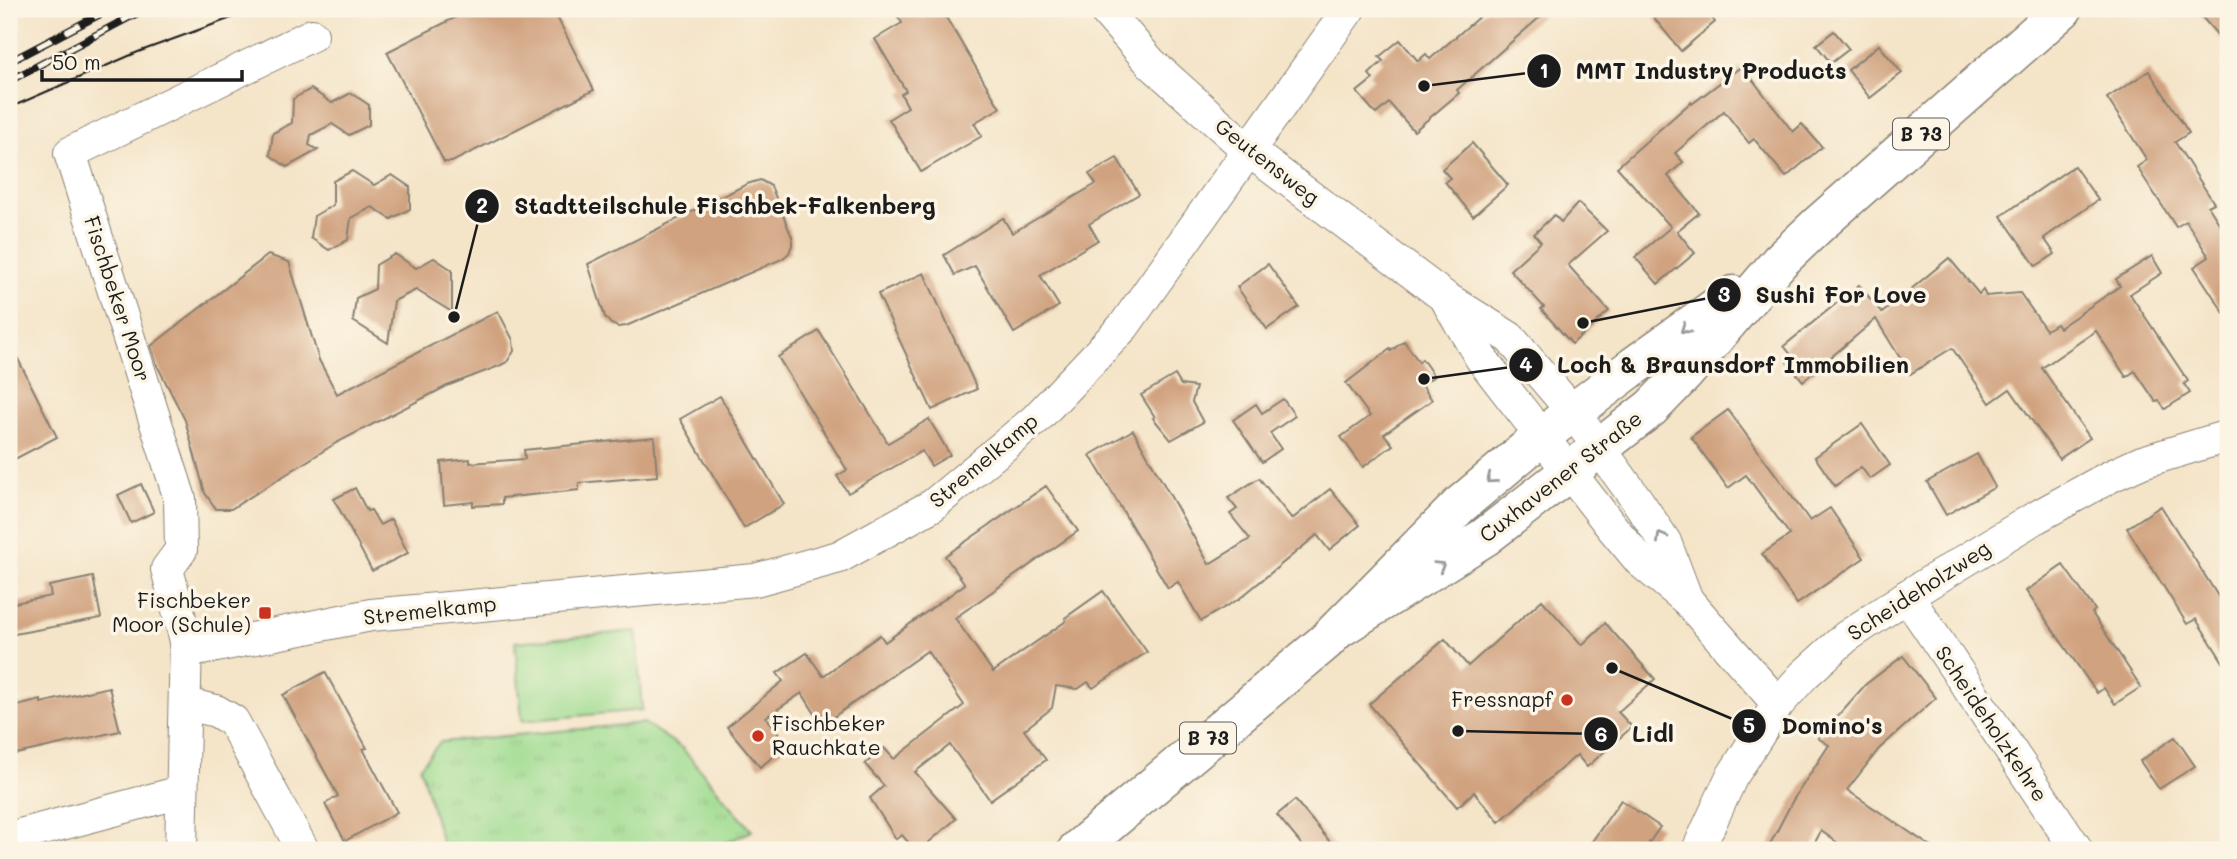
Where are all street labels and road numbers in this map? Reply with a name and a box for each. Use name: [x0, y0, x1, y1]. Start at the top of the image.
street label: Geutensweg: [1210, 112, 1326, 210]
road number: B 73: [1893, 118, 1949, 150]
street label: Fischbeker Moor: [79, 212, 158, 385]
street label: Cuxhavener Straße: [1473, 404, 1647, 548]
street label: Stremelkamp: [923, 407, 1043, 513]
street label: Scheideholzweg: [1842, 534, 1995, 646]
street label: Stremelkamp: [362, 589, 498, 630]
street label: Scheideholzkehre: [1930, 640, 2054, 806]
road number: B 73: [1180, 722, 1236, 754]

